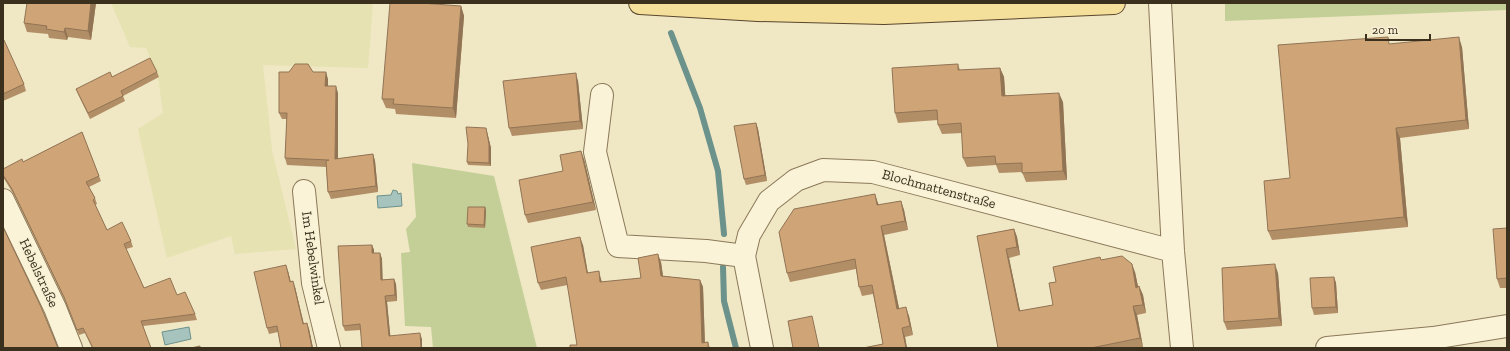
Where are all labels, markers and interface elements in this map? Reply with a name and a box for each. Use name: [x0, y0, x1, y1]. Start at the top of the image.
scale bar: [1366, 16, 1430, 42]
text: 20 m: [1372, 23, 1399, 37]
street label: Blochmattenstraße: [880, 166, 998, 212]
street label: Im Hebelwinkel: [298, 210, 328, 306]
street label: Hebelstraße: [16, 236, 63, 311]

